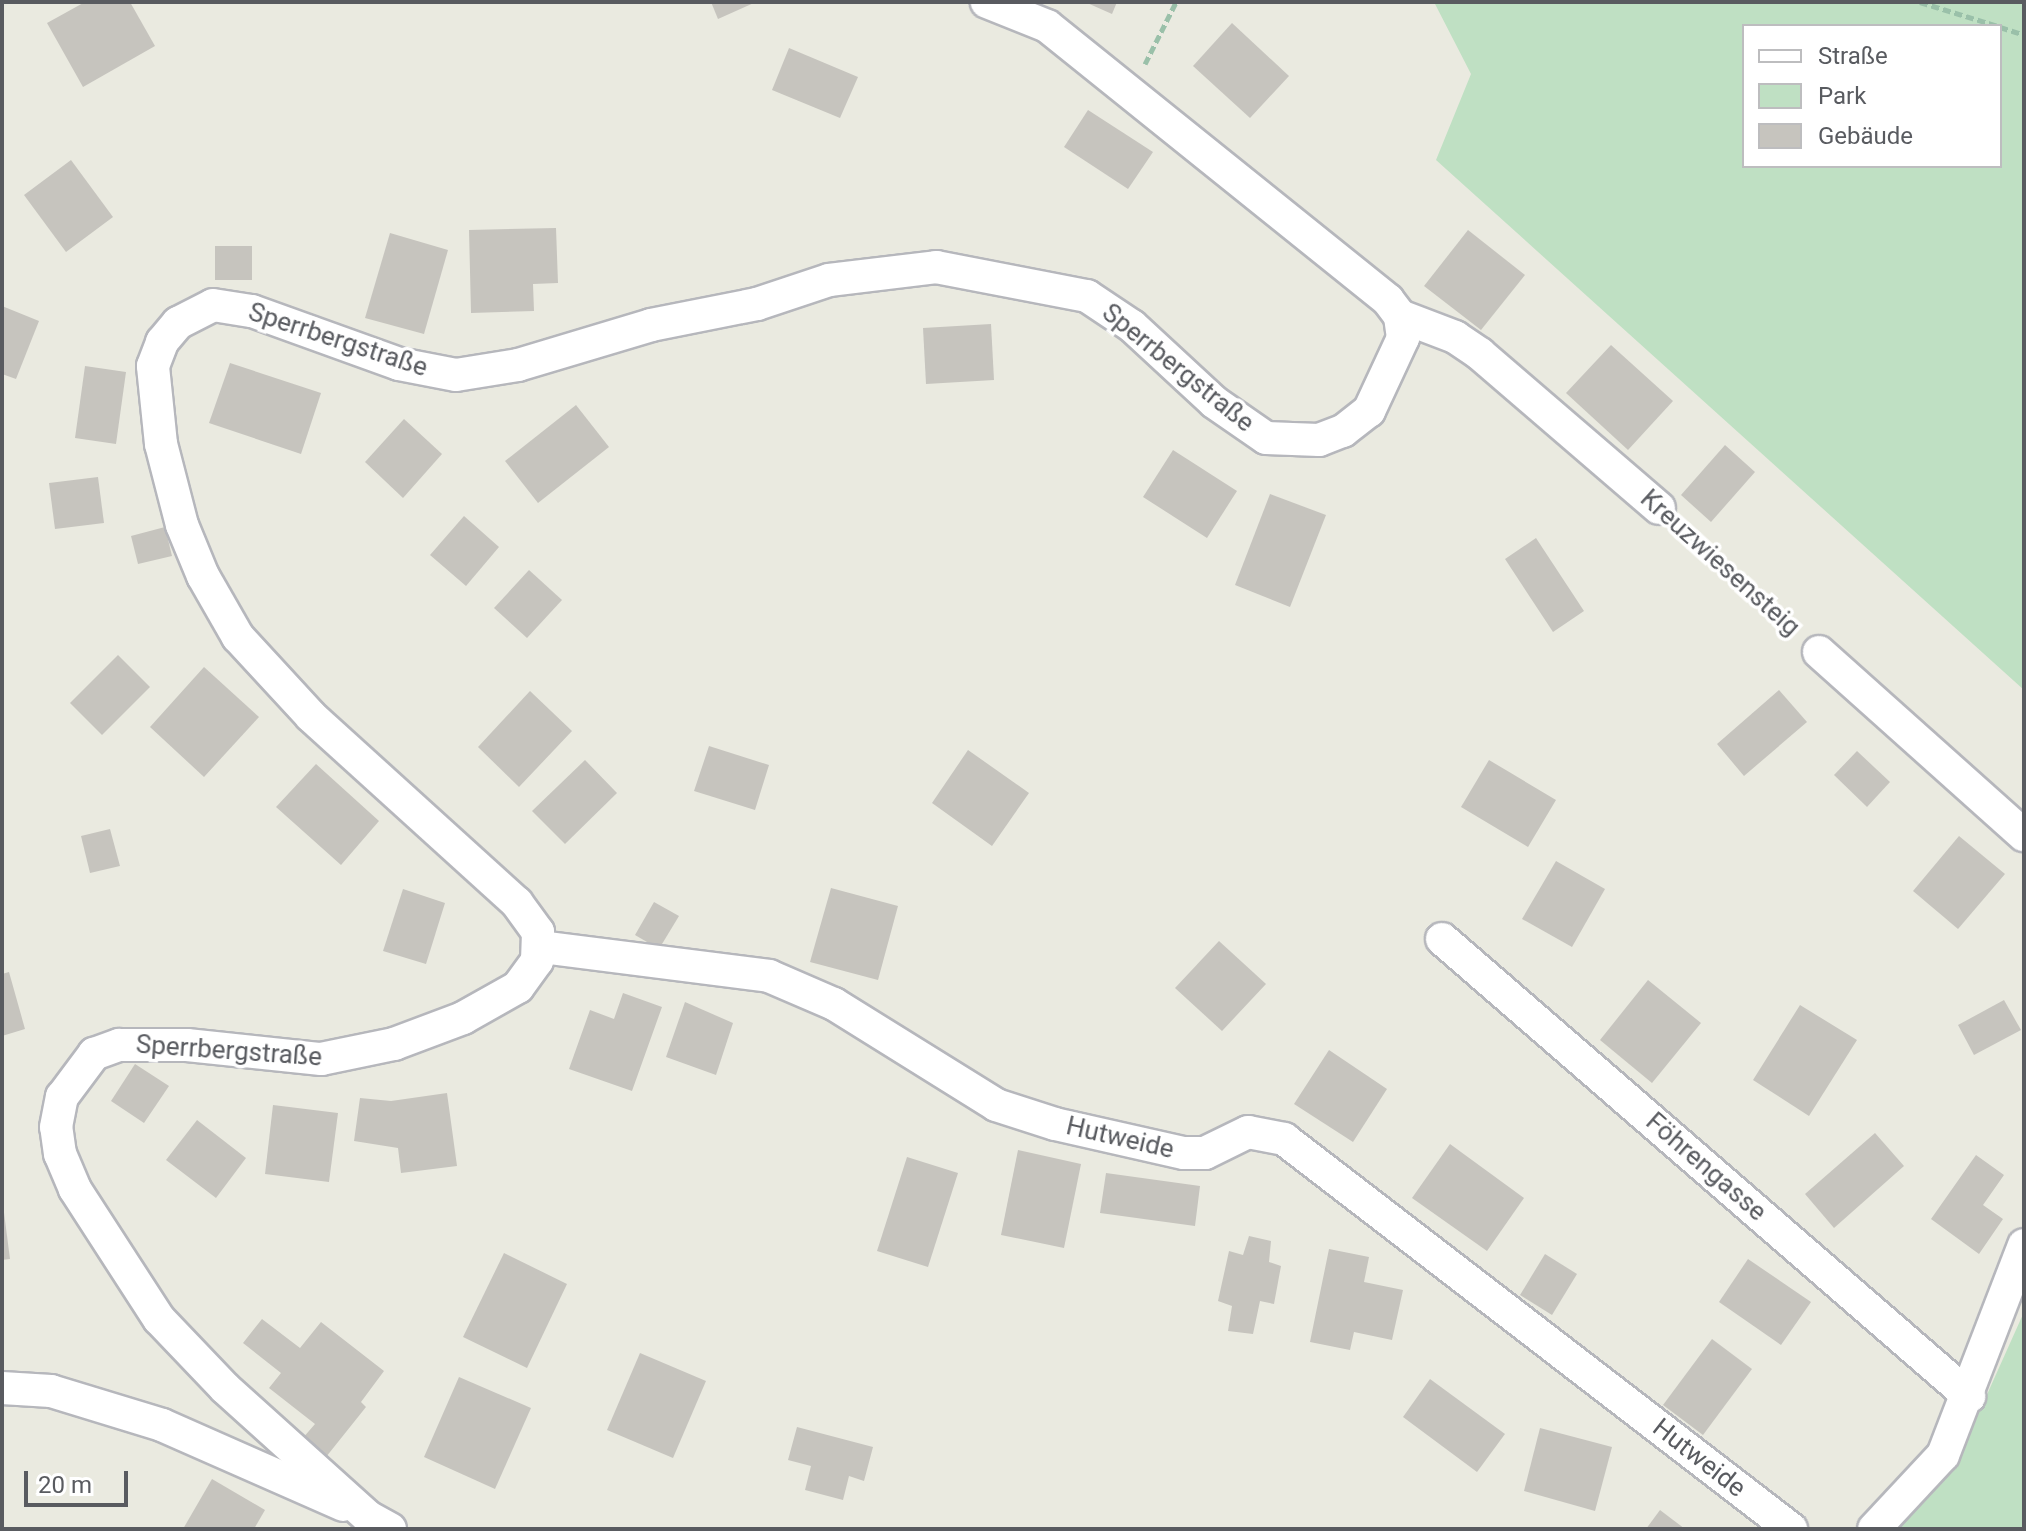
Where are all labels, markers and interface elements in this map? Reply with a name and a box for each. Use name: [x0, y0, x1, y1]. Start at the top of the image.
legend: [1742, 24, 2002, 168]
text: Straße: [1818, 42, 1888, 70]
text: Park: [1818, 82, 1866, 110]
text: Gebäude: [1818, 122, 1913, 150]
street label: Sperrbergstraße: [244, 296, 432, 384]
street label: Sperrbergstraße: [1096, 297, 1260, 439]
street label: Kreuzwiesensteig: [1634, 483, 1806, 643]
street label: Sperrbergstraße: [135, 1029, 323, 1073]
street label: Föhrengasse: [1639, 1106, 1773, 1228]
street label: Hutweide: [1063, 1110, 1177, 1166]
street label: Hutweide: [1646, 1412, 1752, 1504]
scale bar: [28, 1455, 132, 1505]
text: 20 m: [38, 1471, 92, 1499]

